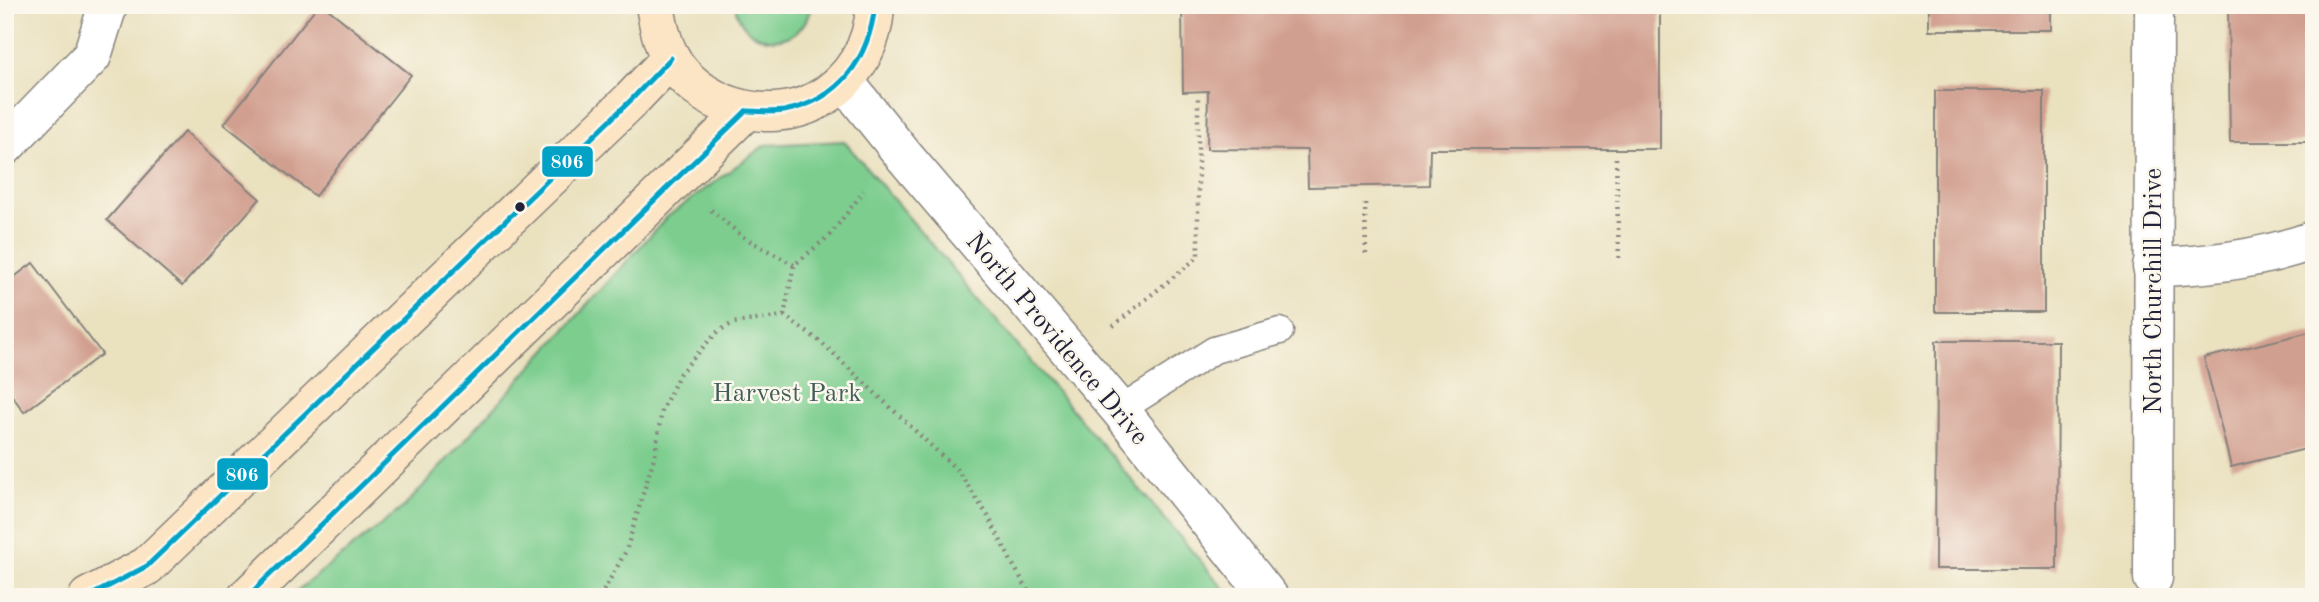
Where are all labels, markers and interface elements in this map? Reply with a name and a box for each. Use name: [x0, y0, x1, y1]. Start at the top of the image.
line badge: 806: [541, 145, 594, 178]
text: 806: [550, 154, 584, 173]
street label: North Churchill Drive: [2141, 168, 2167, 414]
unlabelled marker: [513, 200, 527, 214]
street label: North Providence Drive: [960, 228, 1152, 450]
park label: Harvest Park: [712, 381, 862, 407]
line badge: 806: [216, 457, 269, 491]
text: 806: [225, 467, 259, 486]

